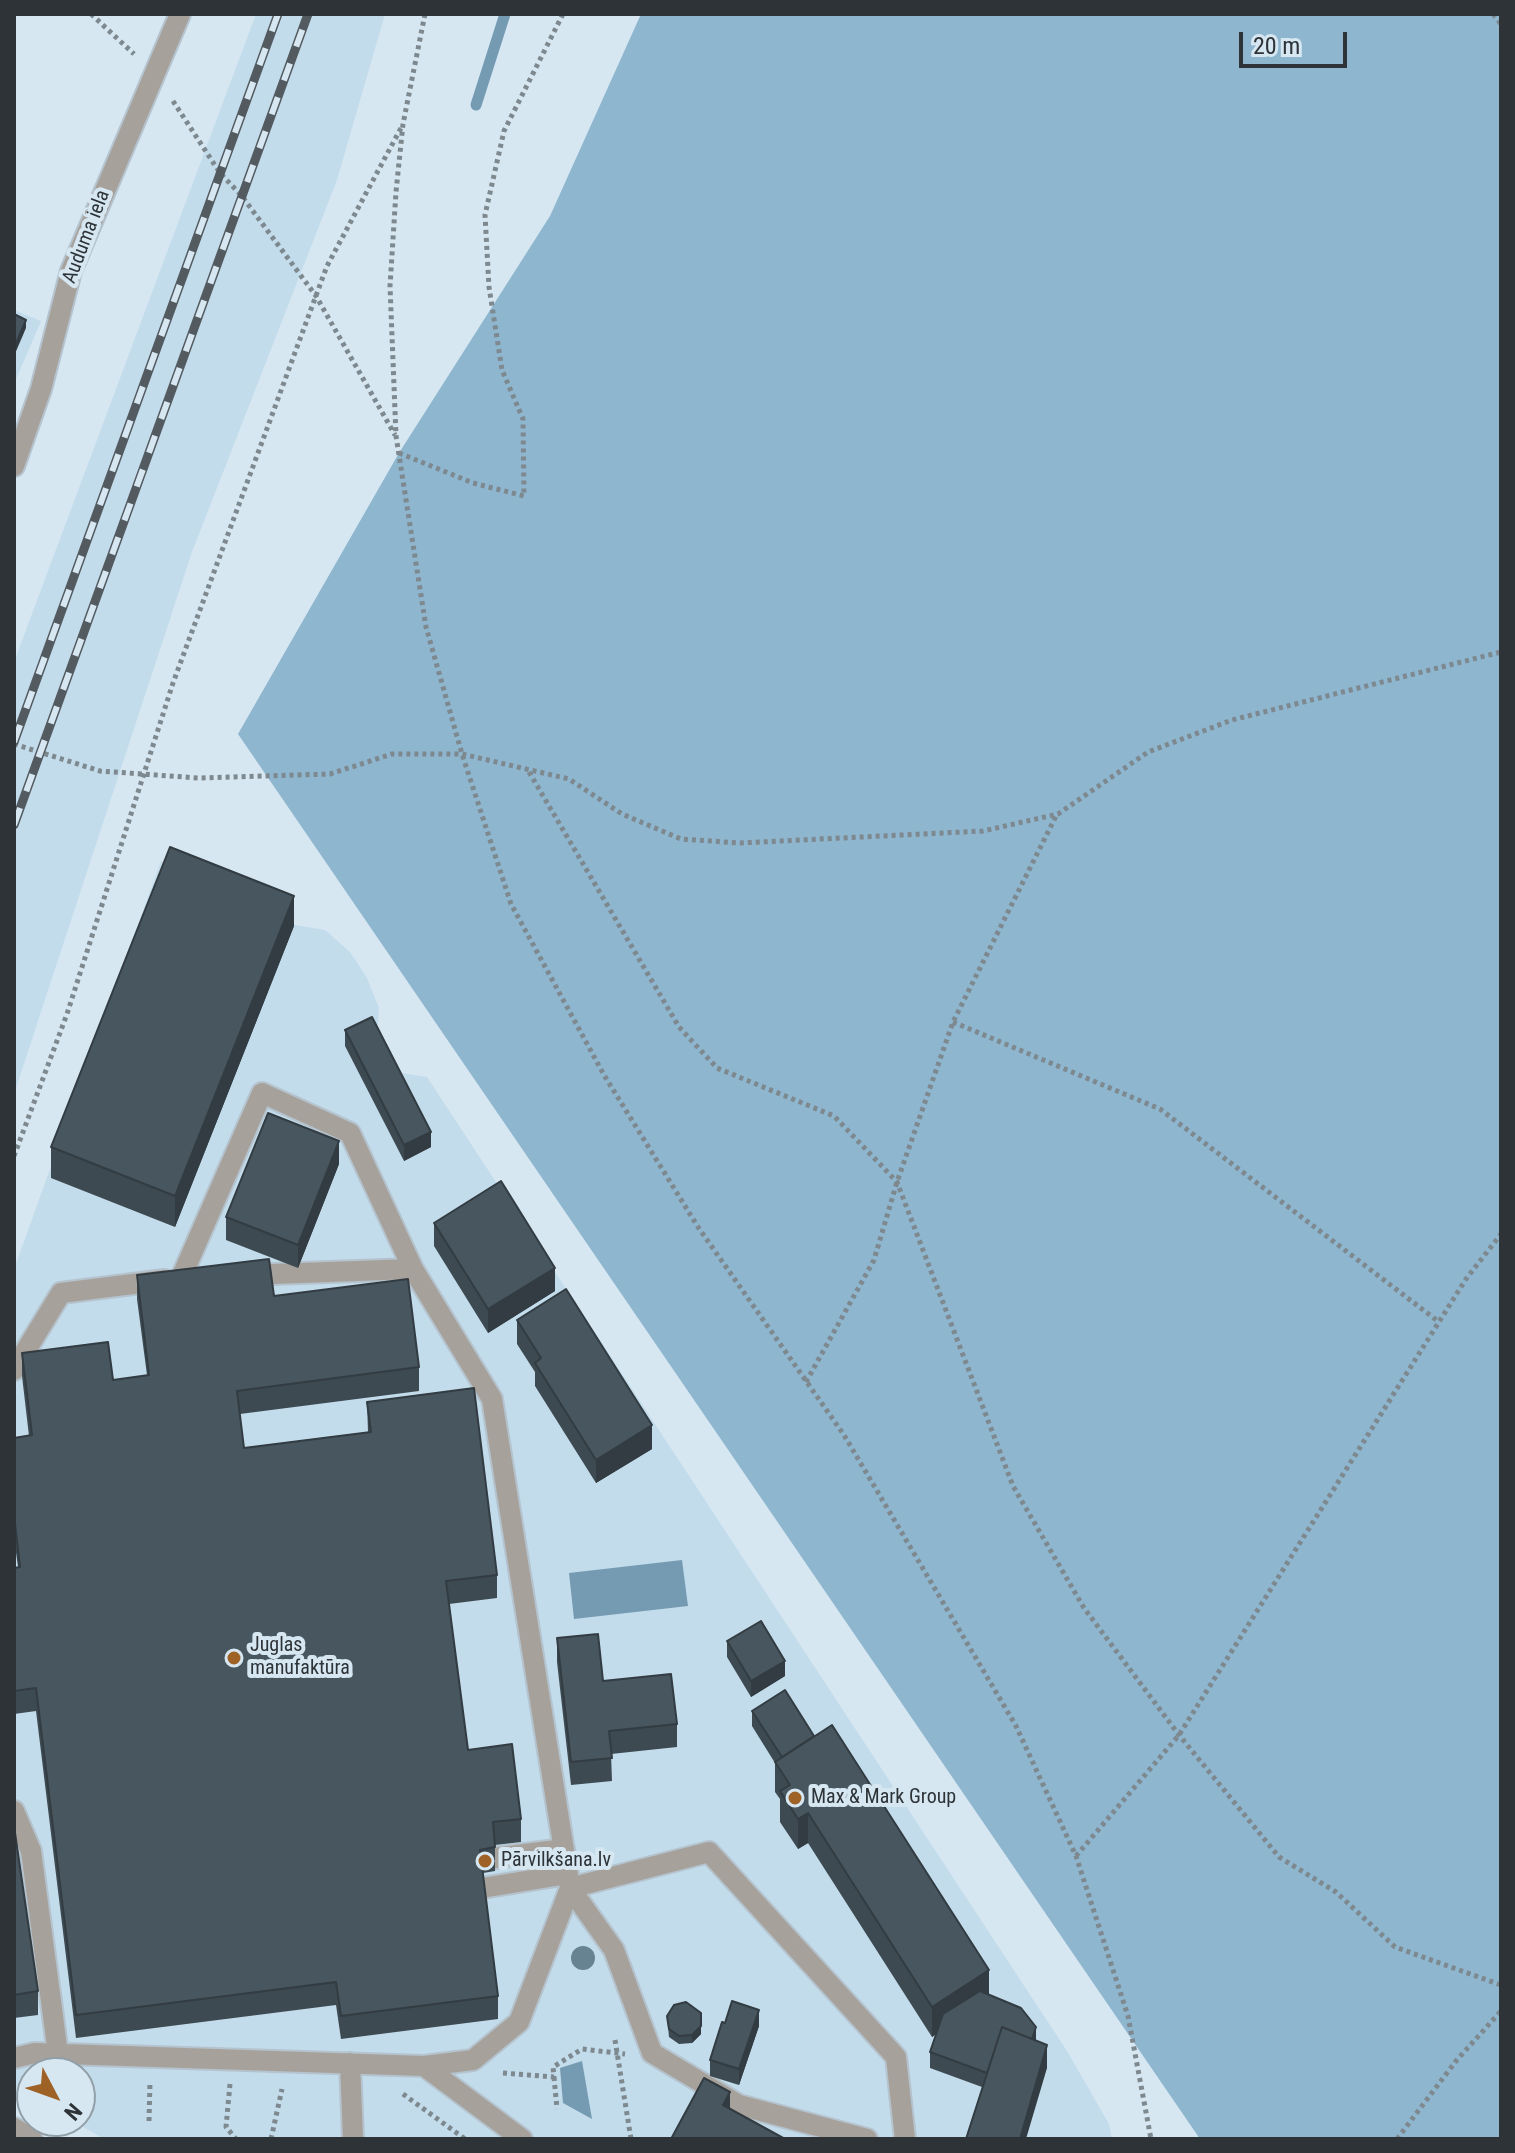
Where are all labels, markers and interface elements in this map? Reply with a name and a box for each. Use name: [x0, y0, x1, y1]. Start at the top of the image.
scale bar: [1243, 16, 1351, 66]
text: 20 m: [1253, 32, 1300, 60]
street label: Auduma iela: [58, 187, 116, 287]
place label: Juglas manufaktūra: [250, 1634, 350, 1681]
marker: Juglas manufaktūra: [225, 1649, 243, 1667]
place label: Max & Mark Group: [811, 1786, 956, 1810]
marker: Max & Mark Group: [786, 1789, 804, 1807]
place label: Pārvilkšana.lv: [501, 1849, 611, 1873]
marker: Pārvilkšana.lv: [476, 1852, 494, 1870]
north arrow: [16, 2057, 96, 2137]
text: N: [59, 2098, 87, 2125]

